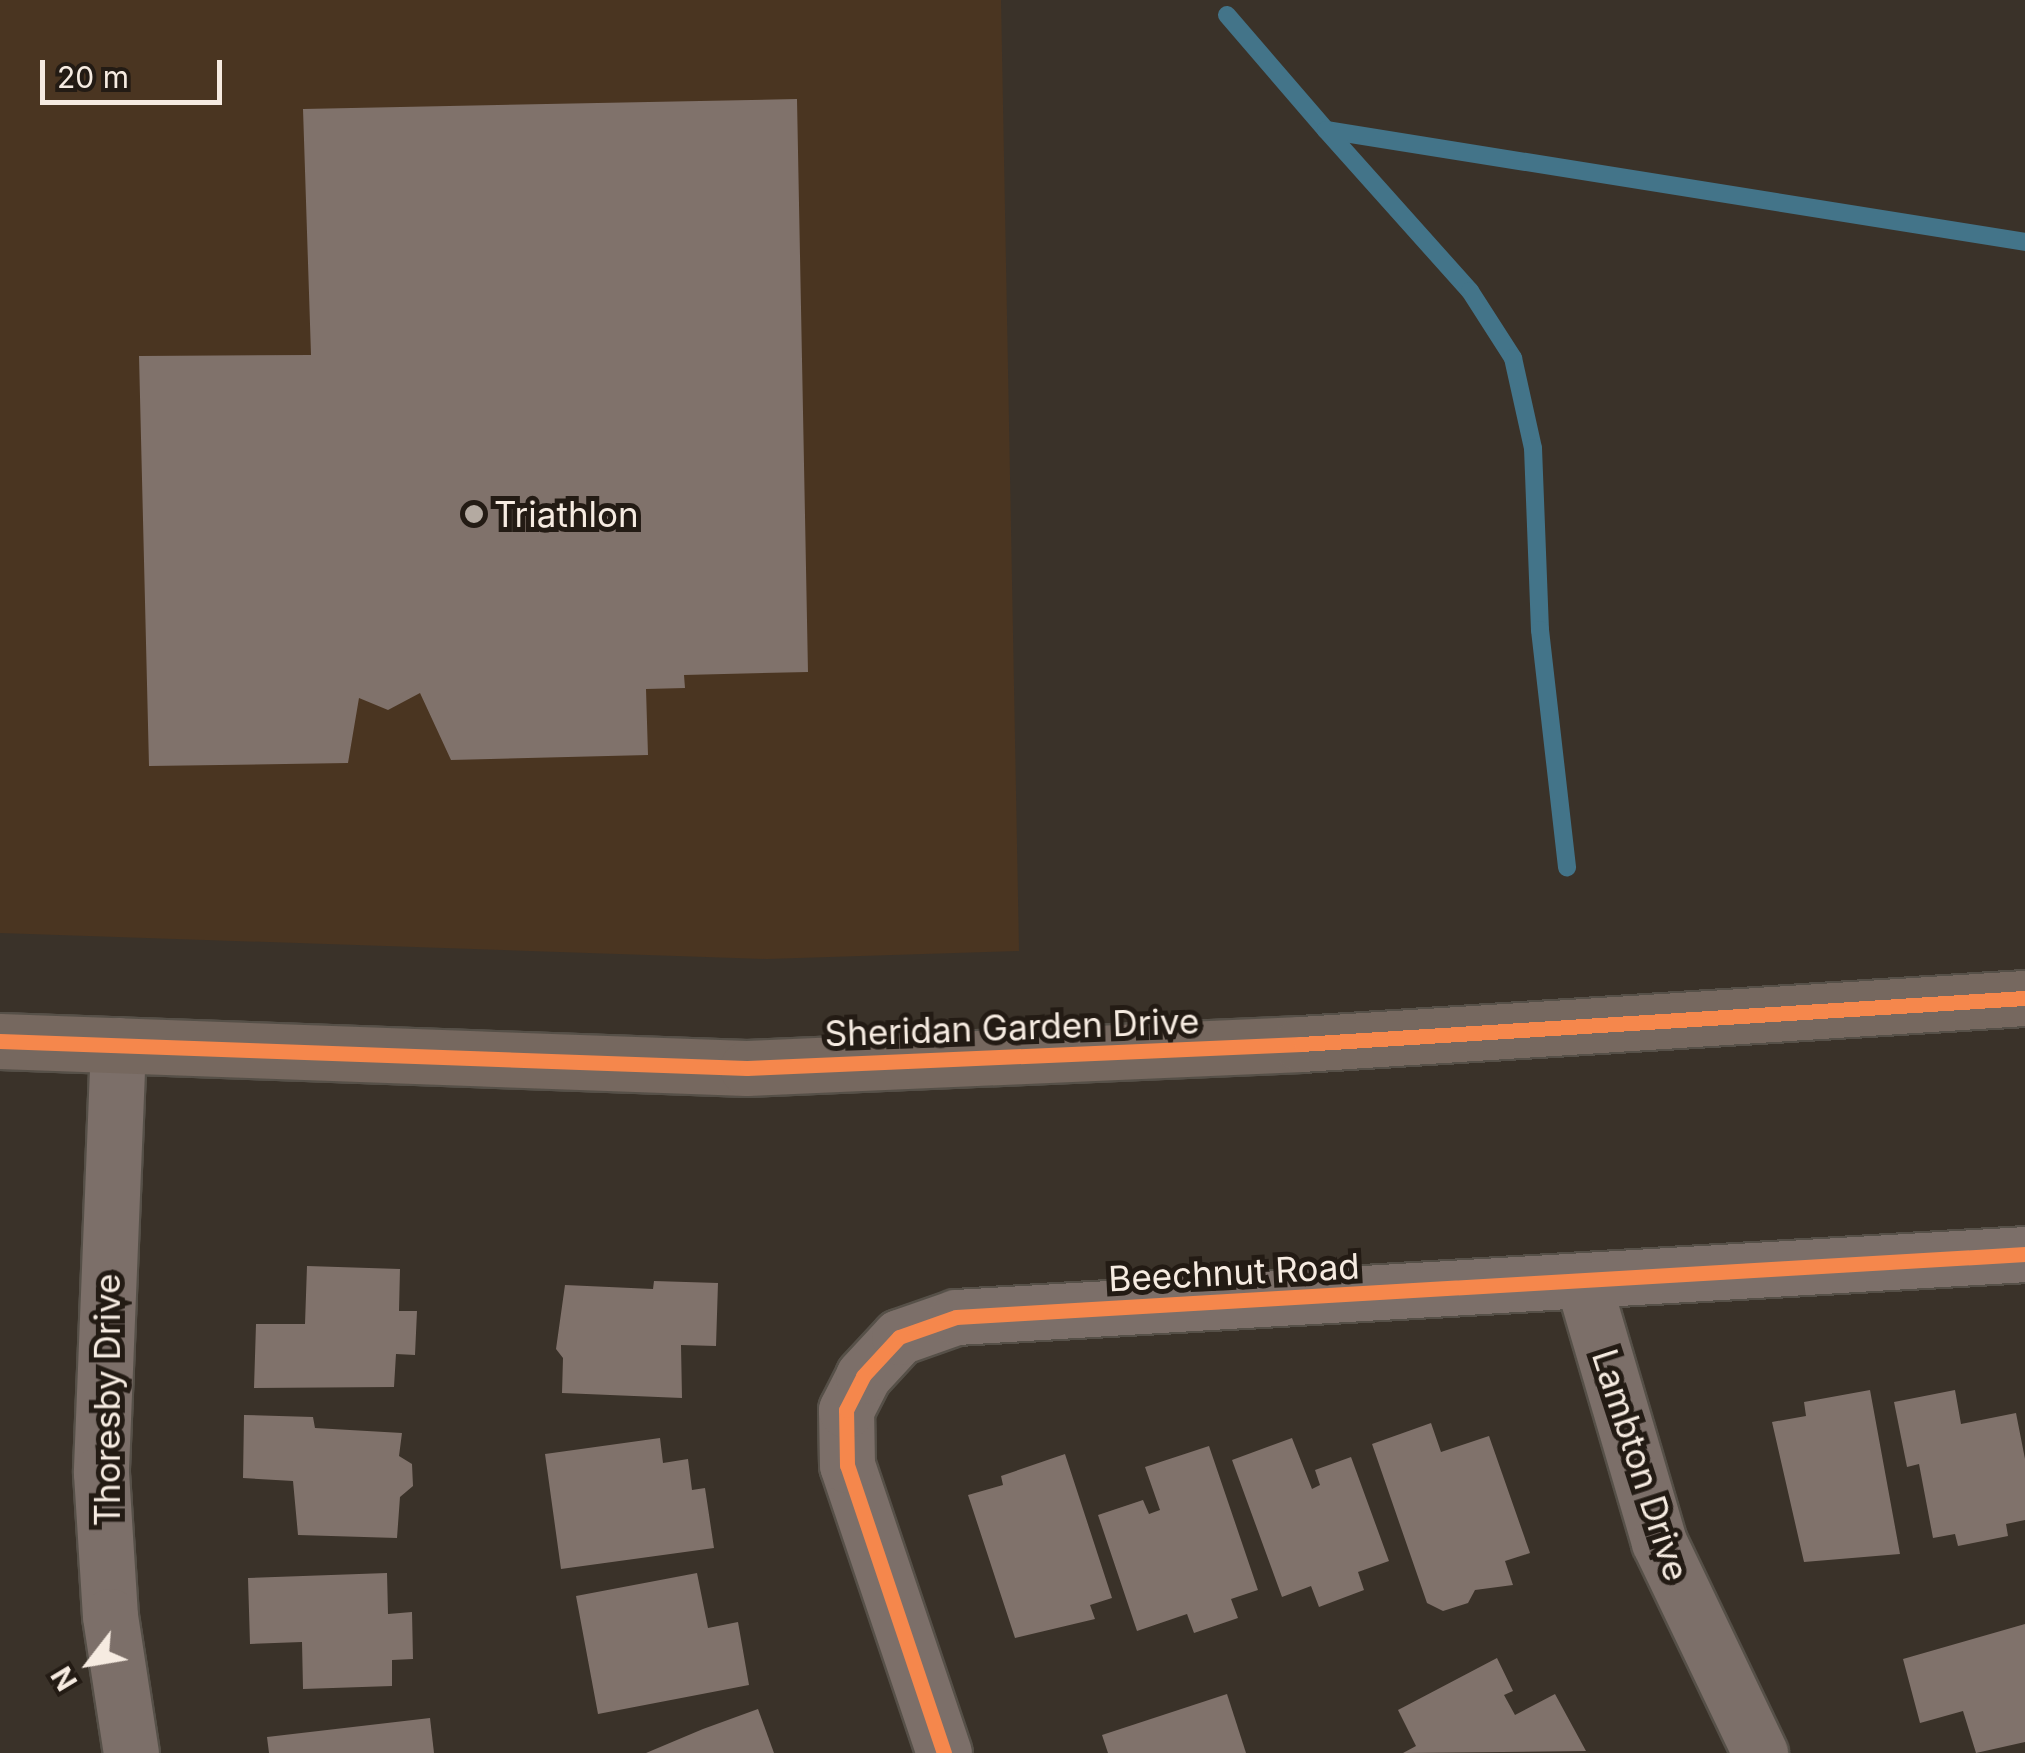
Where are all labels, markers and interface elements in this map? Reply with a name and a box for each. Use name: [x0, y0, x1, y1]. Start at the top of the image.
scale bar: [45, 40, 228, 102]
text: 20 m: [57, 59, 129, 95]
place label: Triathlon: [494, 493, 639, 535]
marker: Triathlon: [463, 503, 485, 525]
street label: Sheridan Garden Drive: [824, 999, 1200, 1055]
street label: Beechnut Road: [1107, 1244, 1361, 1300]
street label: Thoresby Drive: [86, 1274, 128, 1526]
street label: Lambton Drive: [1584, 1344, 1698, 1586]
north arrow: [40, 1613, 140, 1713]
text: N: [44, 1661, 84, 1696]

